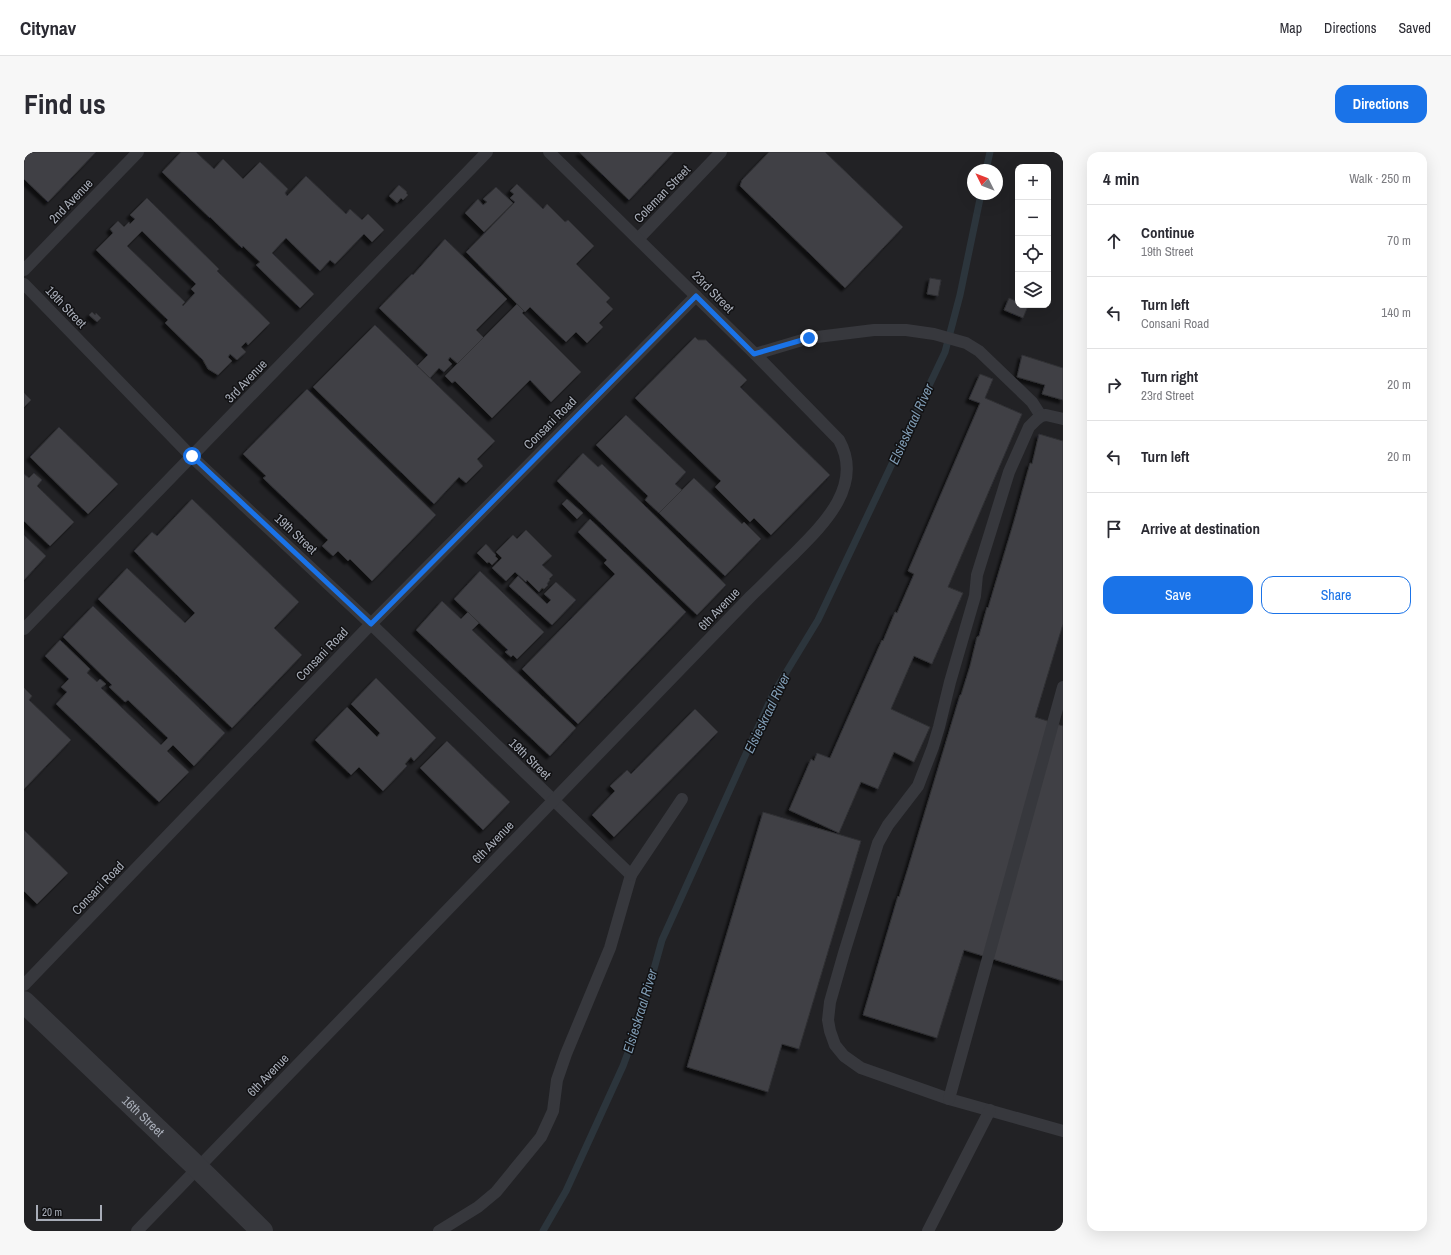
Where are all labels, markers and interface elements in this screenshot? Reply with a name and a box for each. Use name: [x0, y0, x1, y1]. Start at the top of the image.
text: Citynav: [20, 15, 76, 41]
text: Map: [1280, 19, 1302, 37]
text: Directions: [1324, 19, 1376, 37]
text: Saved: [1398, 19, 1431, 37]
text: Find us: [24, 85, 106, 123]
button: Directions: [1335, 85, 1427, 123]
street label: Coleman Street: [630, 161, 694, 227]
north arrow: [967, 164, 1003, 200]
map controls: [1015, 164, 1051, 308]
button: +: [1015, 164, 1051, 200]
text: 4 min: [1103, 167, 1139, 190]
text: Walk · 250 m: [1349, 170, 1411, 187]
street label: 2nd Avenue: [45, 175, 97, 227]
button: −: [1015, 200, 1051, 236]
text: Continue: [1141, 222, 1194, 243]
icon: ahead: [1103, 230, 1125, 252]
text: 70 m: [1387, 232, 1411, 249]
button: locate: [1015, 236, 1051, 272]
text: 19th Street: [1141, 243, 1193, 260]
street label: 23rd Street: [688, 267, 738, 317]
button: layers: [1015, 272, 1051, 308]
street label: 19th Street: [42, 282, 90, 332]
text: Turn left: [1141, 294, 1189, 315]
icon: left: [1103, 302, 1125, 324]
text: 140 m: [1381, 304, 1411, 321]
text: Consani Road: [1141, 315, 1209, 332]
route end: [800, 329, 818, 347]
street label: 3rd Avenue: [221, 356, 271, 406]
text: Turn right: [1141, 366, 1198, 387]
icon: right: [1103, 374, 1125, 396]
text: 20 m: [1387, 376, 1411, 393]
water label: Elsieskraal River: [885, 380, 938, 467]
text: 23rd Street: [1141, 387, 1194, 404]
street label: Consani Road: [520, 393, 580, 453]
icon: left: [1103, 446, 1125, 468]
text: Turn left: [1141, 446, 1189, 467]
route start: [183, 447, 201, 465]
text: 20 m: [1387, 448, 1411, 465]
street label: 19th Street: [271, 510, 321, 558]
icon: arrive: [1103, 518, 1125, 540]
text: Arrive at destination: [1141, 518, 1260, 539]
button: Save: [1103, 576, 1253, 614]
button: Share: [1261, 576, 1411, 614]
street label: 6th Avenue: [694, 584, 744, 634]
street label: Consani Road: [292, 624, 352, 684]
water label: Elsieskraal River: [740, 669, 795, 756]
street label: 19th Street: [505, 735, 555, 783]
street label: 6th Avenue: [468, 817, 518, 867]
street label: Consani Road: [68, 858, 128, 918]
water label: Elsieskraal River: [619, 966, 662, 1055]
street label: 6th Avenue: [243, 1050, 293, 1100]
street label: 16th Street: [119, 1092, 168, 1140]
scale bar: [36, 1203, 102, 1222]
text: 20 m: [42, 1205, 62, 1219]

